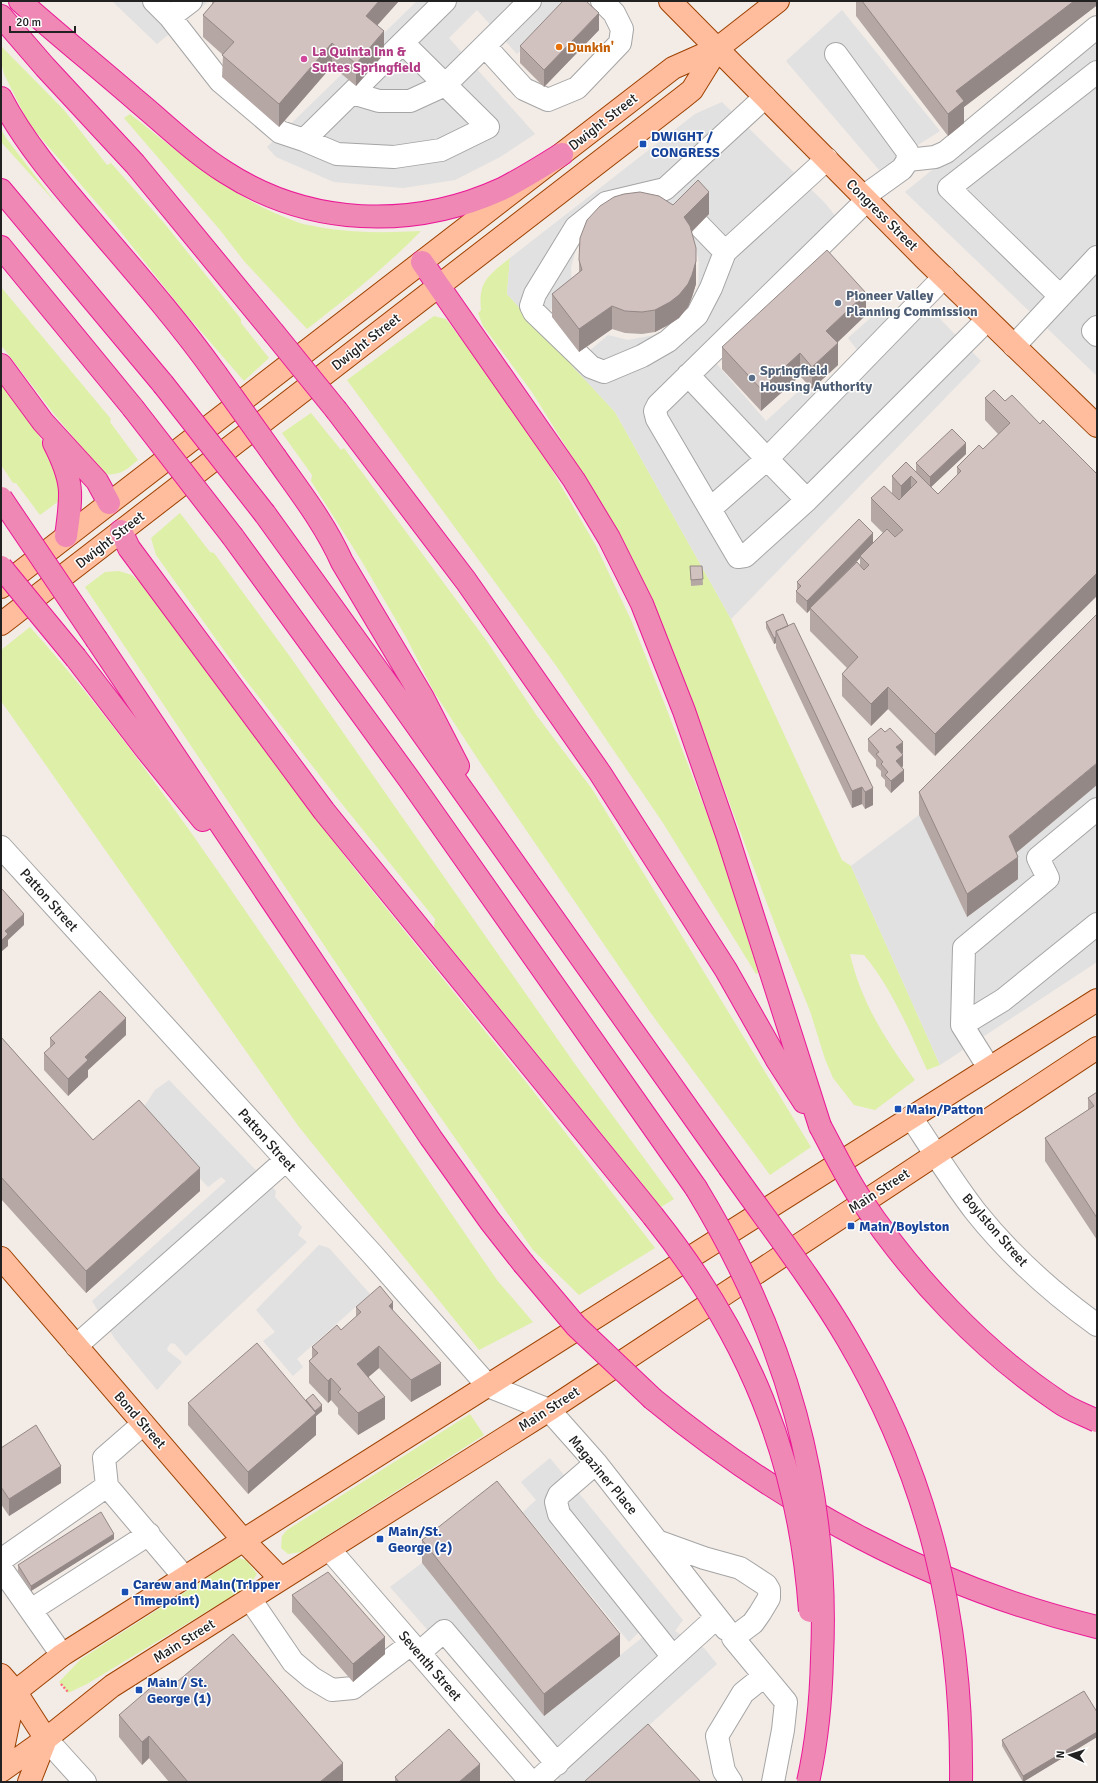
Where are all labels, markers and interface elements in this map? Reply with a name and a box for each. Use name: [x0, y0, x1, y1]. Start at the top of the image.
scale bar: [10, 8, 75, 34]
text: 20 m: [16, 15, 41, 30]
place label: Dunkin': [567, 39, 614, 56]
marker: Dunkin': [554, 42, 564, 52]
place label: La Quinta Inn & Suites Springfield: [312, 43, 421, 76]
marker: La Quinta Inn & Suites Springfield: [299, 54, 309, 64]
street label: Dwight Street: [565, 90, 641, 154]
place label: DWIGHT / CONGRESS: [651, 128, 720, 161]
marker: DWIGHT / CONGRESS: [638, 139, 648, 149]
street label: Congress Street: [843, 176, 921, 254]
place label: Pioneer Valley Planning Commission: [846, 287, 978, 320]
marker: Pioneer Valley Planning Commission: [833, 298, 843, 308]
street label: Dwight Street: [328, 310, 404, 374]
place label: Springfield Housing Authority: [760, 362, 872, 395]
marker: Springfield Housing Authority: [747, 373, 757, 383]
street label: Dwight Street: [72, 508, 148, 572]
street label: Patton Street: [16, 865, 82, 935]
place label: Main/Patton: [906, 1101, 984, 1118]
marker: Main/Patton: [893, 1104, 903, 1114]
street label: Patton Street: [234, 1105, 300, 1175]
street label: Main Street: [845, 1165, 913, 1217]
street label: Boylston Street: [959, 1190, 1032, 1270]
place label: Main/Boylston: [859, 1218, 950, 1235]
marker: Main/Boylston: [846, 1221, 856, 1231]
street label: Main Street: [515, 1383, 583, 1435]
street label: Bond Street: [110, 1388, 170, 1452]
street label: Magaziner Place: [565, 1432, 641, 1518]
place label: Main/St. George (2): [388, 1523, 452, 1556]
marker: Main/St. George (2): [375, 1534, 385, 1544]
place label: Carew and Main(Tripper Timepoint): [133, 1576, 281, 1609]
marker: Carew and Main(Tripper Timepoint): [120, 1587, 130, 1597]
street label: Main Street: [150, 1615, 218, 1667]
street label: Seventh Street: [395, 1627, 465, 1705]
place label: Main / St. George (1): [147, 1674, 211, 1707]
marker: Main / St. George (1): [134, 1685, 144, 1695]
north arrow: [1050, 1735, 1090, 1775]
text: N: [1054, 1750, 1067, 1759]

